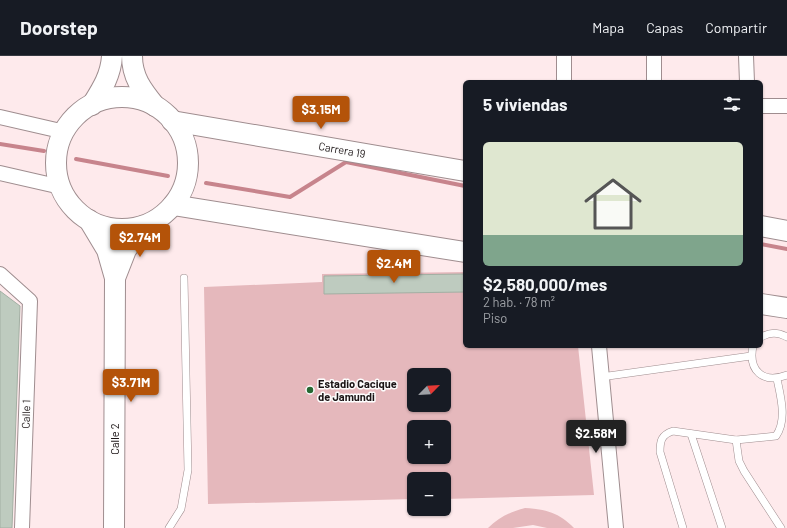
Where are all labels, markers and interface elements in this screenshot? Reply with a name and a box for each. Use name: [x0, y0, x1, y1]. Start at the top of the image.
text: Doorstep: [20, 16, 98, 39]
text: Mapa: [592, 19, 624, 36]
text: Capas: [646, 19, 683, 36]
text: Compartir: [705, 19, 767, 36]
icon: filters: [721, 93, 743, 115]
text: 5 viviendas: [483, 94, 568, 114]
pin: $3.15M: [288, 96, 354, 130]
text: $3.15M: [302, 101, 340, 117]
street label: Carrera 19: [318, 139, 367, 160]
icon: home: [577, 168, 649, 240]
pin: $2.74M: [107, 224, 173, 258]
text: $2.74M: [119, 229, 161, 245]
pin: $2.4M: [366, 250, 422, 284]
text: $2.4M: [376, 255, 412, 271]
text: $2,580,000/mes: [483, 274, 607, 294]
text: 2 hab. · 78 m²: [483, 294, 555, 310]
text: Piso: [483, 310, 507, 326]
north arrow: [407, 368, 451, 412]
map controls: [407, 368, 451, 516]
pin: $3.71M: [98, 369, 164, 403]
text: $3.71M: [112, 374, 150, 390]
place label: Estadio Cacique de Jamundi: [318, 377, 397, 403]
marker: Estadio Cacique de Jamundi: [305, 385, 315, 395]
street label: Calle 1: [18, 399, 33, 429]
button: +: [407, 420, 451, 464]
pin: $2.58M: [563, 420, 629, 454]
street label: Calle 2: [108, 423, 121, 455]
text: $2.58M: [575, 425, 617, 441]
button: −: [407, 472, 451, 516]

